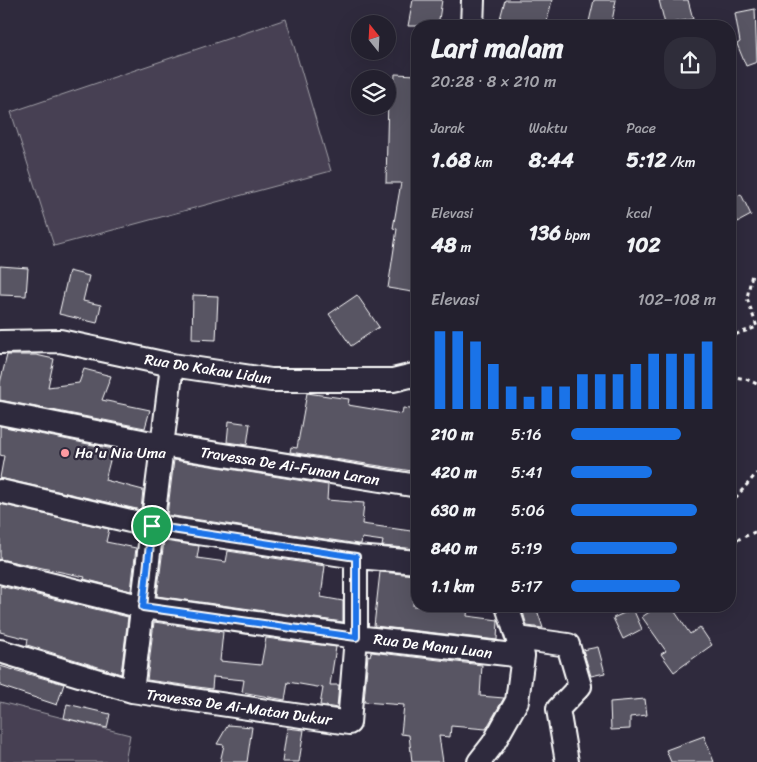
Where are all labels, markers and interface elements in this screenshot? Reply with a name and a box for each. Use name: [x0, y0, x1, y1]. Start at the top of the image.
north arrow: [351, 15, 396, 60]
map controls: [351, 15, 396, 115]
text: Lari malam: [431, 23, 564, 72]
button: share: [664, 37, 716, 89]
text: 20:28 · 8 × 210 m: [431, 67, 556, 96]
button: layers: [351, 70, 396, 115]
text: Jarak: [431, 116, 465, 141]
text: Waktu: [529, 116, 568, 141]
text: Pace: [626, 116, 656, 141]
text: 1.68: [431, 141, 471, 179]
text: 8:44: [529, 141, 574, 179]
text: 5:12: [626, 141, 667, 179]
text: km: [471, 150, 493, 175]
text: /km: [667, 150, 695, 175]
text: Elevasi: [431, 201, 473, 226]
text: kcal: [626, 201, 652, 226]
text: 136: [529, 214, 561, 252]
text: bpm: [561, 223, 591, 248]
text: 48: [431, 226, 457, 264]
text: 102: [626, 226, 661, 264]
text: m: [457, 235, 471, 260]
text: Elevasi: [431, 285, 479, 314]
text: 102–108 m: [638, 285, 716, 314]
street label: Rua Do Kakau Lidun: [143, 346, 273, 392]
text: 210 m: [431, 420, 474, 449]
text: 5:16: [511, 420, 542, 449]
street label: Travessa De Ai-Funan Laran: [198, 439, 382, 493]
place label: Ha'u Nia Uma: [75, 440, 166, 466]
marker: Ha'u Nia Uma: [59, 447, 71, 459]
text: 420 m: [431, 458, 477, 487]
text: 5:41: [511, 458, 542, 487]
text: 630 m: [431, 496, 475, 525]
text: 5:06: [511, 496, 545, 525]
pin: [131, 505, 173, 547]
icon: arrive: [138, 512, 166, 540]
text: 840 m: [431, 534, 477, 563]
text: 5:19: [511, 534, 542, 563]
text: 1.1 km: [431, 572, 475, 601]
text: 5:17: [511, 572, 542, 601]
street label: Rua De Manu Luan: [372, 626, 494, 666]
street label: Travessa De Ai-Matan Dukur: [145, 681, 334, 733]

